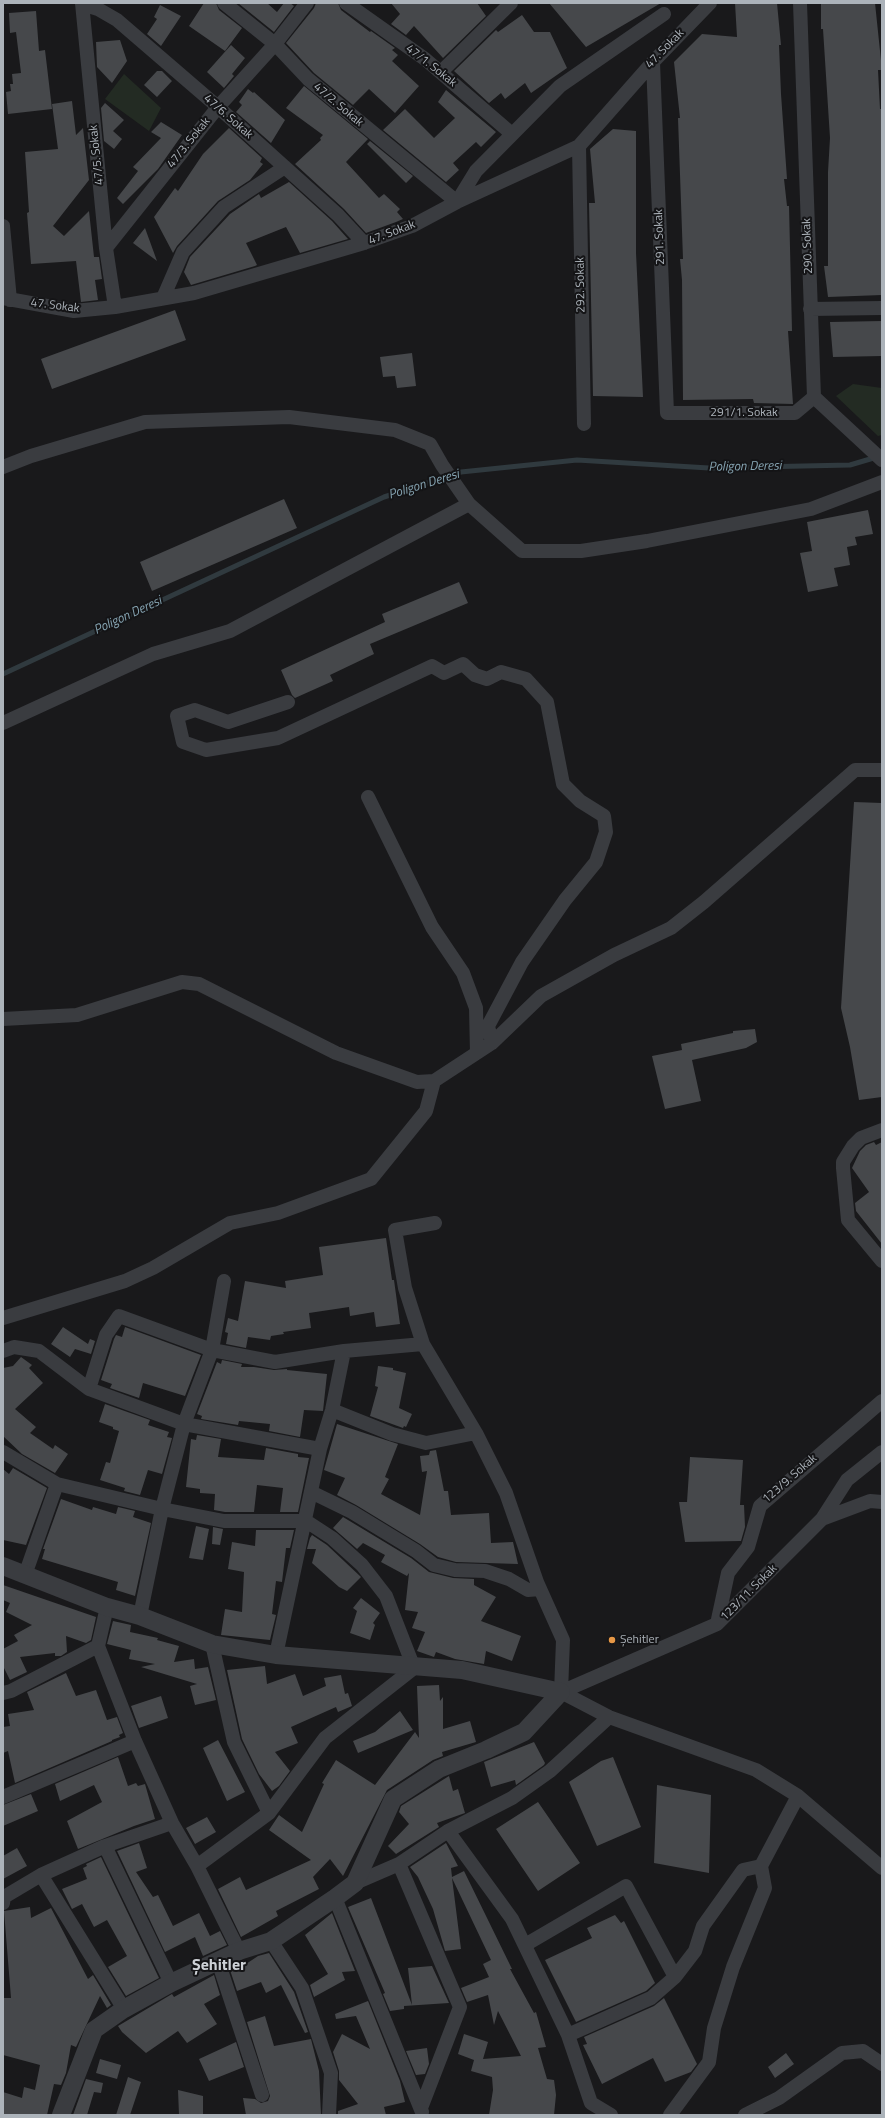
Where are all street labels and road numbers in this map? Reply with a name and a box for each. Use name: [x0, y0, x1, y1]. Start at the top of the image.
street label: 47. Sokak: [643, 26, 687, 72]
street label: 47/1. Sokak: [403, 42, 459, 90]
street label: 47/2. Sokak: [310, 80, 366, 130]
street label: 47/6. Sokak: [200, 92, 256, 142]
street label: 47/3. Sokak: [164, 115, 214, 171]
street label: 47/5. Sokak: [87, 124, 107, 186]
street label: 291. Sokak: [652, 209, 668, 265]
street label: 47. Sokak: [367, 218, 417, 248]
street label: 290. Sokak: [800, 218, 816, 274]
street label: 292. Sokak: [573, 257, 589, 313]
street label: 47. Sokak: [30, 296, 80, 316]
street label: 291/1. Sokak: [710, 406, 778, 420]
street label: 123/9. Sokak: [760, 1451, 820, 1507]
street label: 123/11. Sokak: [718, 1562, 780, 1624]

